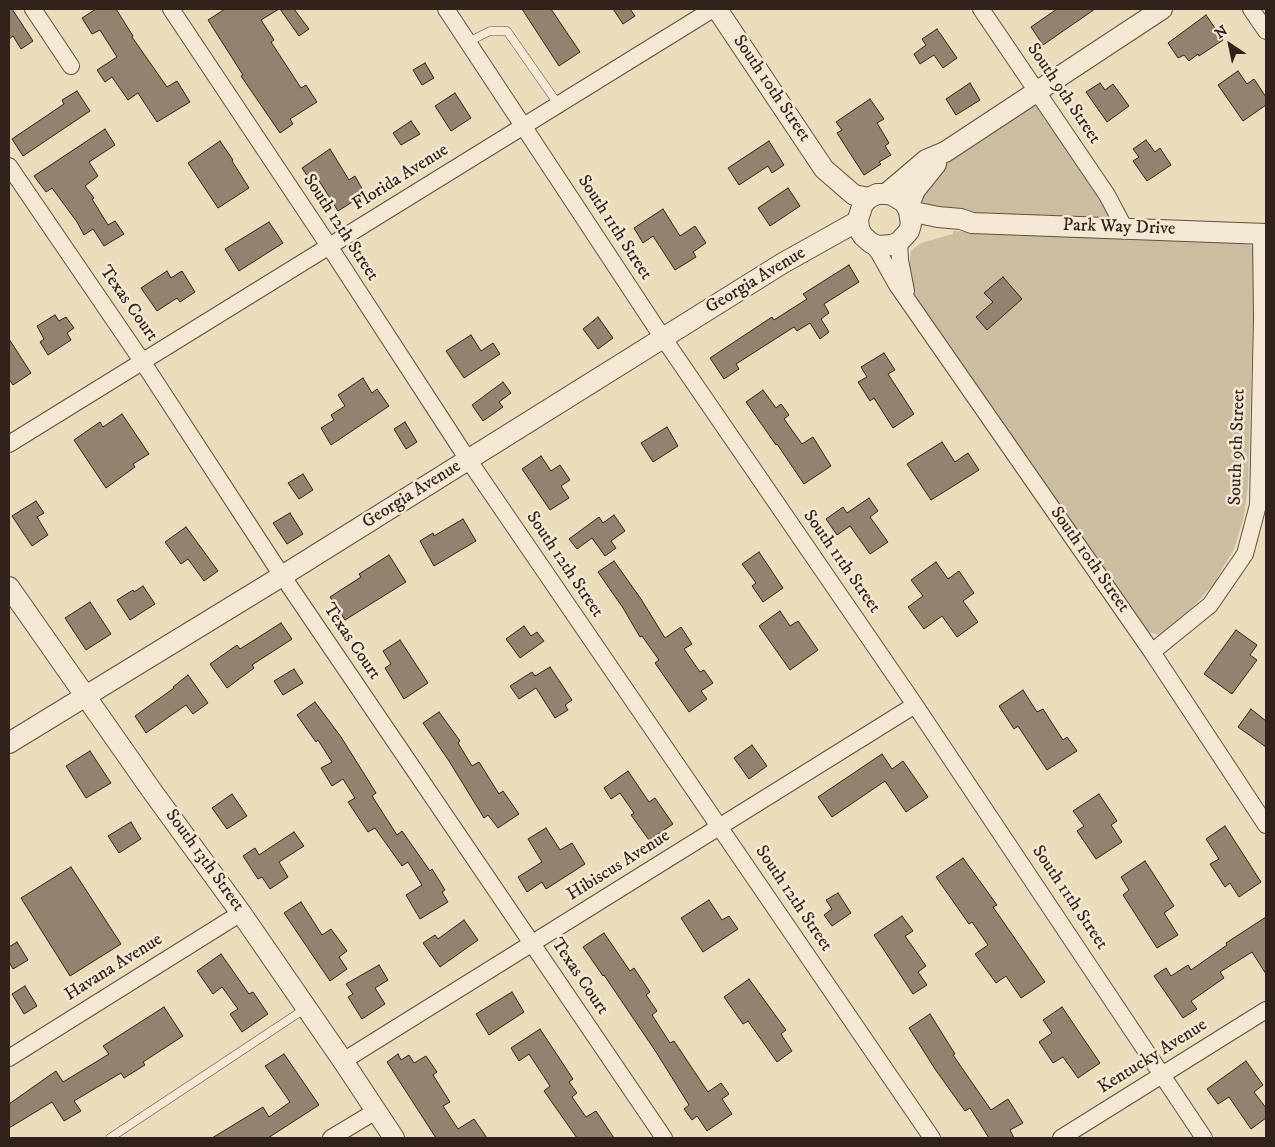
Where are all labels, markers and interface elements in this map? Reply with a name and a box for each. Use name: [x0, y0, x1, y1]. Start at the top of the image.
north arrow: [1205, 20, 1255, 70]
text: N: [1212, 22, 1231, 43]
street label: South 10th Street: [727, 32, 815, 146]
street label: South 9th Street: [1021, 40, 1105, 148]
street label: Florida Avenue: [349, 140, 453, 216]
street label: South 12th Street: [297, 171, 383, 285]
street label: South 11th Street: [572, 171, 656, 285]
street label: Park Way Drive: [1062, 215, 1176, 241]
street label: Georgia Avenue: [702, 243, 810, 319]
street label: Texas Court: [94, 262, 162, 346]
street label: South 9th Street: [1225, 388, 1251, 506]
street label: Georgia Avenue: [359, 456, 465, 534]
street label: South 10th Street: [1045, 503, 1133, 617]
street label: South 11th Street: [798, 506, 884, 618]
street label: South 12th Street: [521, 508, 607, 622]
street label: Texas Court: [318, 600, 384, 684]
street label: South 13th Street: [160, 806, 248, 916]
street label: Hibiscus Avenue: [564, 826, 674, 906]
street label: South 12th Street: [750, 842, 836, 956]
street label: South 11th Street: [1026, 842, 1112, 954]
street label: Havana Avenue: [61, 929, 167, 1007]
street label: Texas Court: [546, 935, 612, 1019]
street label: Kentucky Avenue: [1094, 1015, 1212, 1099]

